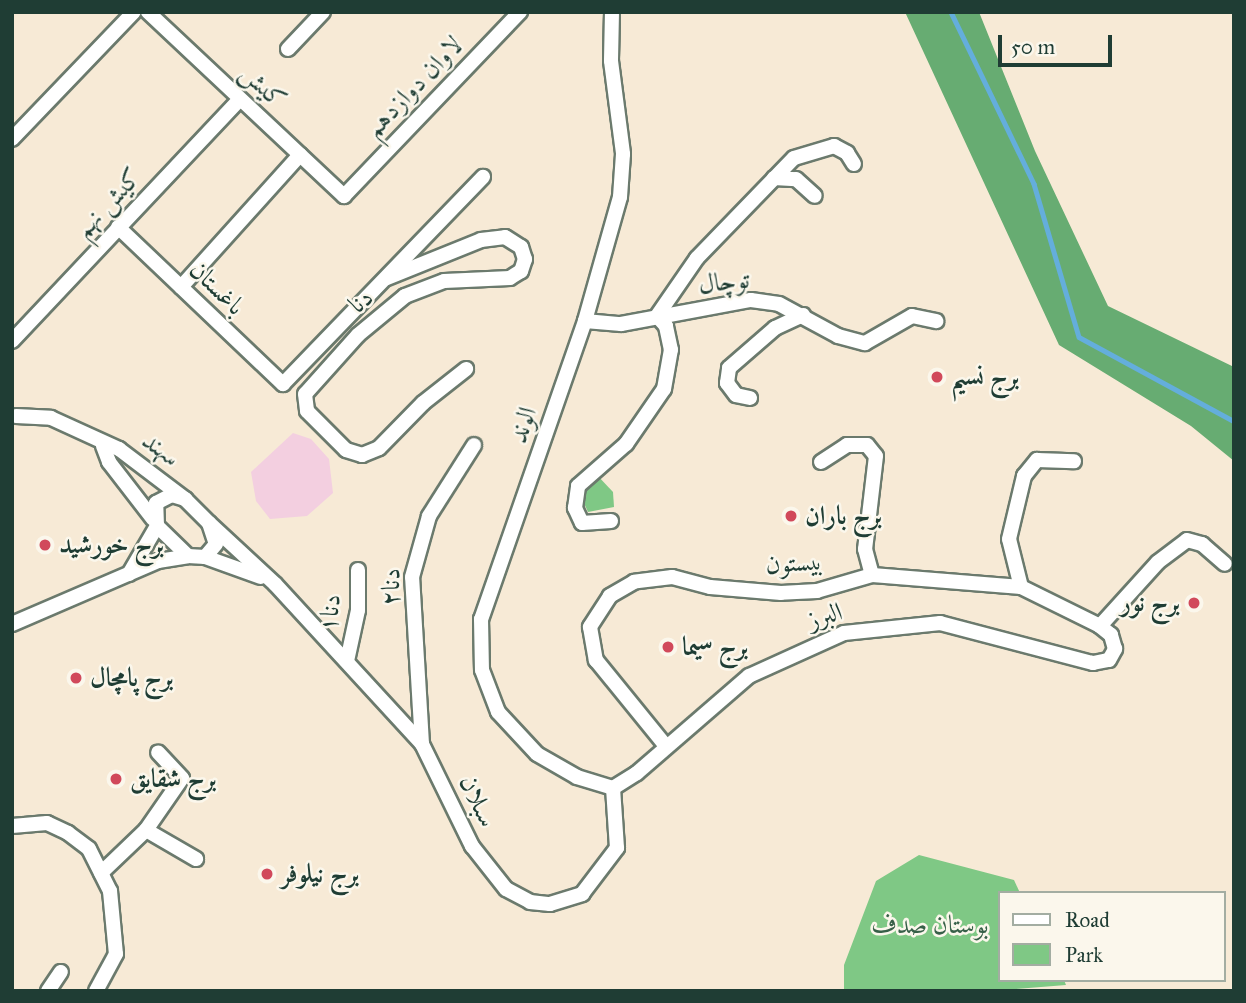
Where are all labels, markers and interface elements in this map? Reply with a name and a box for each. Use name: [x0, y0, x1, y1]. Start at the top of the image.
scale bar: [1001, 21, 1115, 65]
street label: لاوان دوازدهم: [358, 30, 470, 144]
text: 50 m: [1011, 34, 1055, 60]
street label: کیش: [234, 57, 292, 115]
street label: کیش نهم: [68, 161, 148, 245]
street label: باغستان: [183, 254, 251, 322]
street label: توچال: [697, 264, 751, 300]
street label: دنا: [342, 282, 380, 320]
place label: برج نسیم: [951, 361, 1019, 393]
marker: برج نسیم: [929, 369, 945, 385]
street label: الوند: [502, 403, 544, 447]
street label: سهند: [136, 425, 186, 473]
place label: برج باران: [805, 500, 882, 532]
marker: برج باران: [783, 508, 799, 524]
place label: برج خورشید: [59, 529, 164, 561]
marker: برج خورشید: [37, 537, 53, 553]
street label: بیستون: [764, 545, 824, 581]
street label: دنا۲: [375, 568, 407, 606]
place label: برج نور: [1120, 587, 1180, 619]
street label: دنا۱: [312, 592, 348, 634]
marker: برج نور: [1186, 595, 1202, 611]
street label: البرز: [804, 596, 846, 636]
place label: برج سیما: [682, 631, 748, 663]
marker: برج سیما: [660, 639, 676, 655]
place label: برج پامچال: [90, 662, 174, 694]
marker: برج پامچال: [68, 670, 84, 686]
place label: برج شقایق: [130, 763, 217, 795]
street label: سبلان: [452, 770, 504, 832]
marker: برج شقایق: [108, 771, 124, 787]
place label: برج نیلوفر: [281, 858, 359, 890]
marker: برج نیلوفر: [259, 866, 275, 882]
legend: [998, 891, 1225, 982]
text: Road: [1065, 907, 1110, 933]
park label: بوستان صدف: [871, 909, 989, 941]
text: Park: [1065, 942, 1103, 968]

